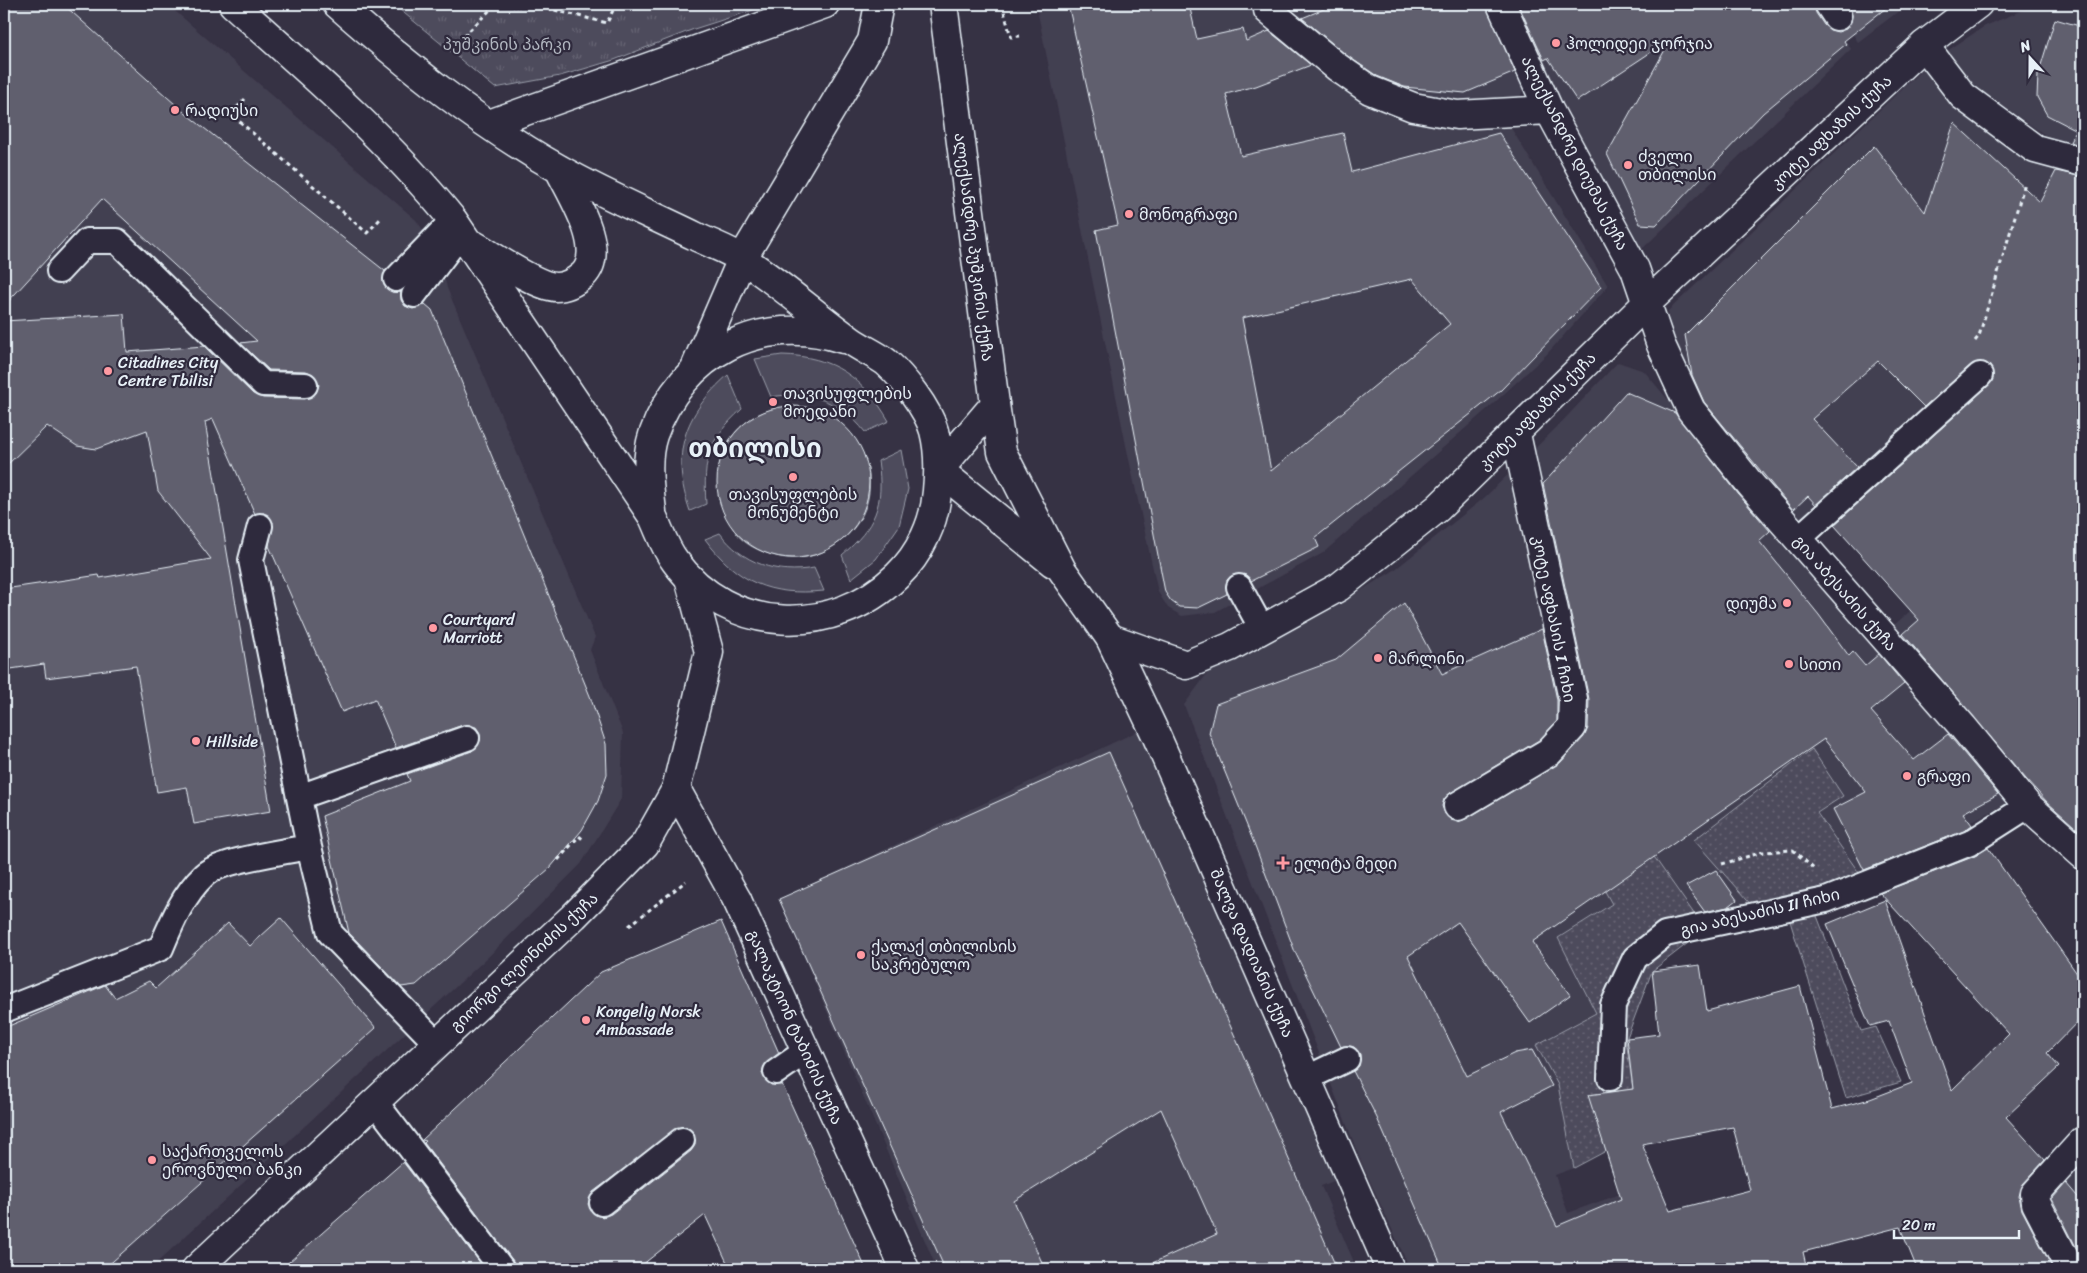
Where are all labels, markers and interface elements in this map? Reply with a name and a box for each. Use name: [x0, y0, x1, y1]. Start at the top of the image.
place label: ჰოლიდეი ჯორჯია: [1566, 29, 1713, 58]
park label: პუშკინის პარკი: [443, 30, 571, 59]
north arrow: [2004, 32, 2054, 82]
text: N: [2016, 33, 2035, 60]
marker: ჰოლიდეი ჯორჯია: [1550, 37, 1562, 49]
street label: ალექსანდრე დიუმას ქუჩა: [1513, 50, 1637, 256]
street label: კოტე აფხაზის ქუჩა: [1763, 67, 1899, 197]
place label: რადიუსი: [185, 96, 258, 125]
marker: რადიუსი: [169, 104, 181, 116]
street label: ალექსანდრე პუშკინის ქუჩა: [946, 131, 1002, 363]
place label: ძველი თბილისი: [1638, 142, 1716, 189]
marker: ძველი თბილისი: [1622, 159, 1634, 171]
place label: მონოგრაფი: [1139, 200, 1238, 229]
marker: მონოგრაფი: [1123, 208, 1135, 220]
street label: კოტე აფხაზის ქუჩა: [1471, 345, 1603, 477]
place label: Citadines City Centre Tbilisi: [118, 348, 219, 395]
marker: Citadines City Centre Tbilisi: [102, 365, 114, 377]
place label: თავისუფლების მოედანი: [783, 379, 912, 426]
marker: თავისუფლების მოედანი: [767, 396, 779, 408]
district label: თბილისი: [688, 425, 822, 471]
marker: თავისუფლების მონუმენტი: [787, 471, 799, 483]
place label: თავისუფლების მონუმენტი: [729, 480, 857, 527]
street label: გია აბესაძის ქუჩა: [1786, 528, 1904, 658]
street label: კოტე აფხასის I ჩიხი: [1524, 533, 1584, 705]
place label: დიუმა: [1726, 589, 1777, 618]
marker: დიუმა: [1781, 597, 1793, 609]
place label: Courtyard Marriott: [443, 605, 516, 652]
marker: Courtyard Marriott: [427, 622, 439, 634]
place label: მარლინი: [1388, 644, 1465, 673]
place label: სითი: [1799, 650, 1841, 679]
marker: მარლინი: [1372, 652, 1384, 664]
marker: სითი: [1783, 658, 1795, 670]
place label: Hillside: [206, 727, 258, 756]
marker: Hillside: [190, 735, 202, 747]
place label: გრაფი: [1917, 762, 1971, 791]
marker: გრაფი: [1901, 770, 1913, 782]
place label: ელიტა მედი: [1294, 849, 1397, 878]
marker: ელიტა მედი: [1276, 856, 1290, 870]
street label: შალვა დადიანის ქუჩა: [1202, 864, 1302, 1042]
street label: გია აბესაძის II ჩიხი: [1677, 880, 1843, 944]
street label: გიორგი ლეონიძის ქუჩა: [443, 885, 605, 1039]
street label: გალაკტიონ ტაბიძის ქუჩა: [739, 925, 851, 1129]
place label: ქალაქ თბილისის საკრებულო: [871, 932, 1017, 979]
marker: ქალაქ თბილისის საკრებულო: [855, 949, 867, 961]
place label: Kongelig Norsk Ambassade: [595, 997, 701, 1044]
marker: Kongelig Norsk Ambassade: [580, 1014, 592, 1026]
place label: საქართველოს ეროვნული ბანკი: [162, 1137, 302, 1184]
marker: საქართველოს ეროვნული ბანკი: [146, 1154, 158, 1166]
scale bar: [1894, 1208, 2020, 1240]
text: 20 m: [1902, 1212, 1936, 1238]

